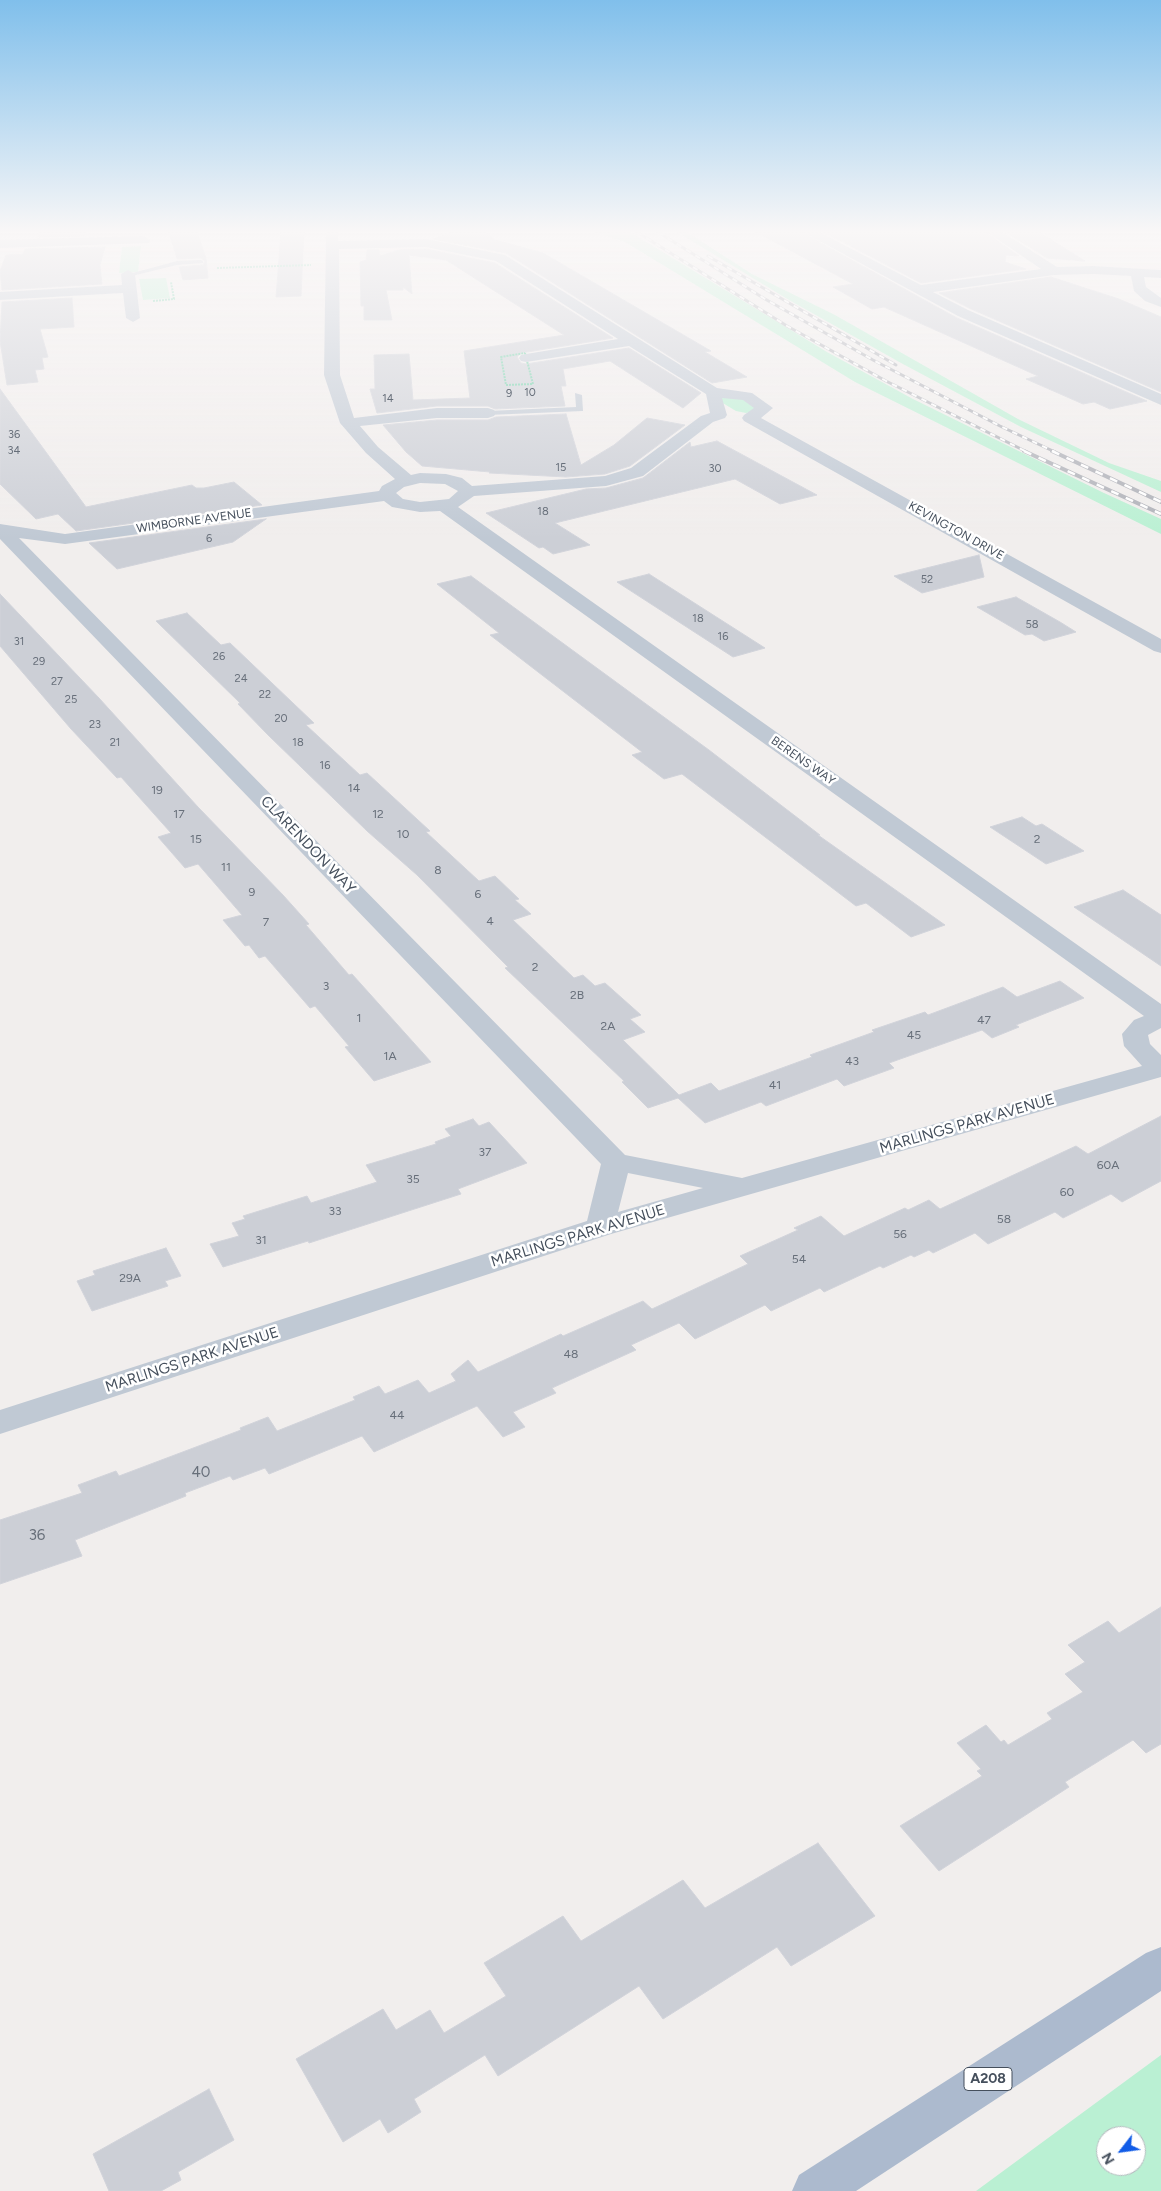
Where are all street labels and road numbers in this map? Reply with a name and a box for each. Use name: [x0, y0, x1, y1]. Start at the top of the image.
street label: KEVINGTON DRIVE: [906, 499, 1006, 563]
street label: WIMBORNE AVENUE: [135, 506, 253, 536]
street label: BERENS WAY: [768, 734, 838, 788]
street label: CLARENDON WAY: [257, 792, 359, 898]
street label: MARLINGS PARK AVENUE: [878, 1090, 1056, 1158]
street label: MARLINGS PARK AVENUE: [489, 1201, 667, 1271]
street label: MARLINGS PARK AVENUE: [103, 1323, 281, 1397]
road number: A208: [964, 2068, 1012, 2090]

